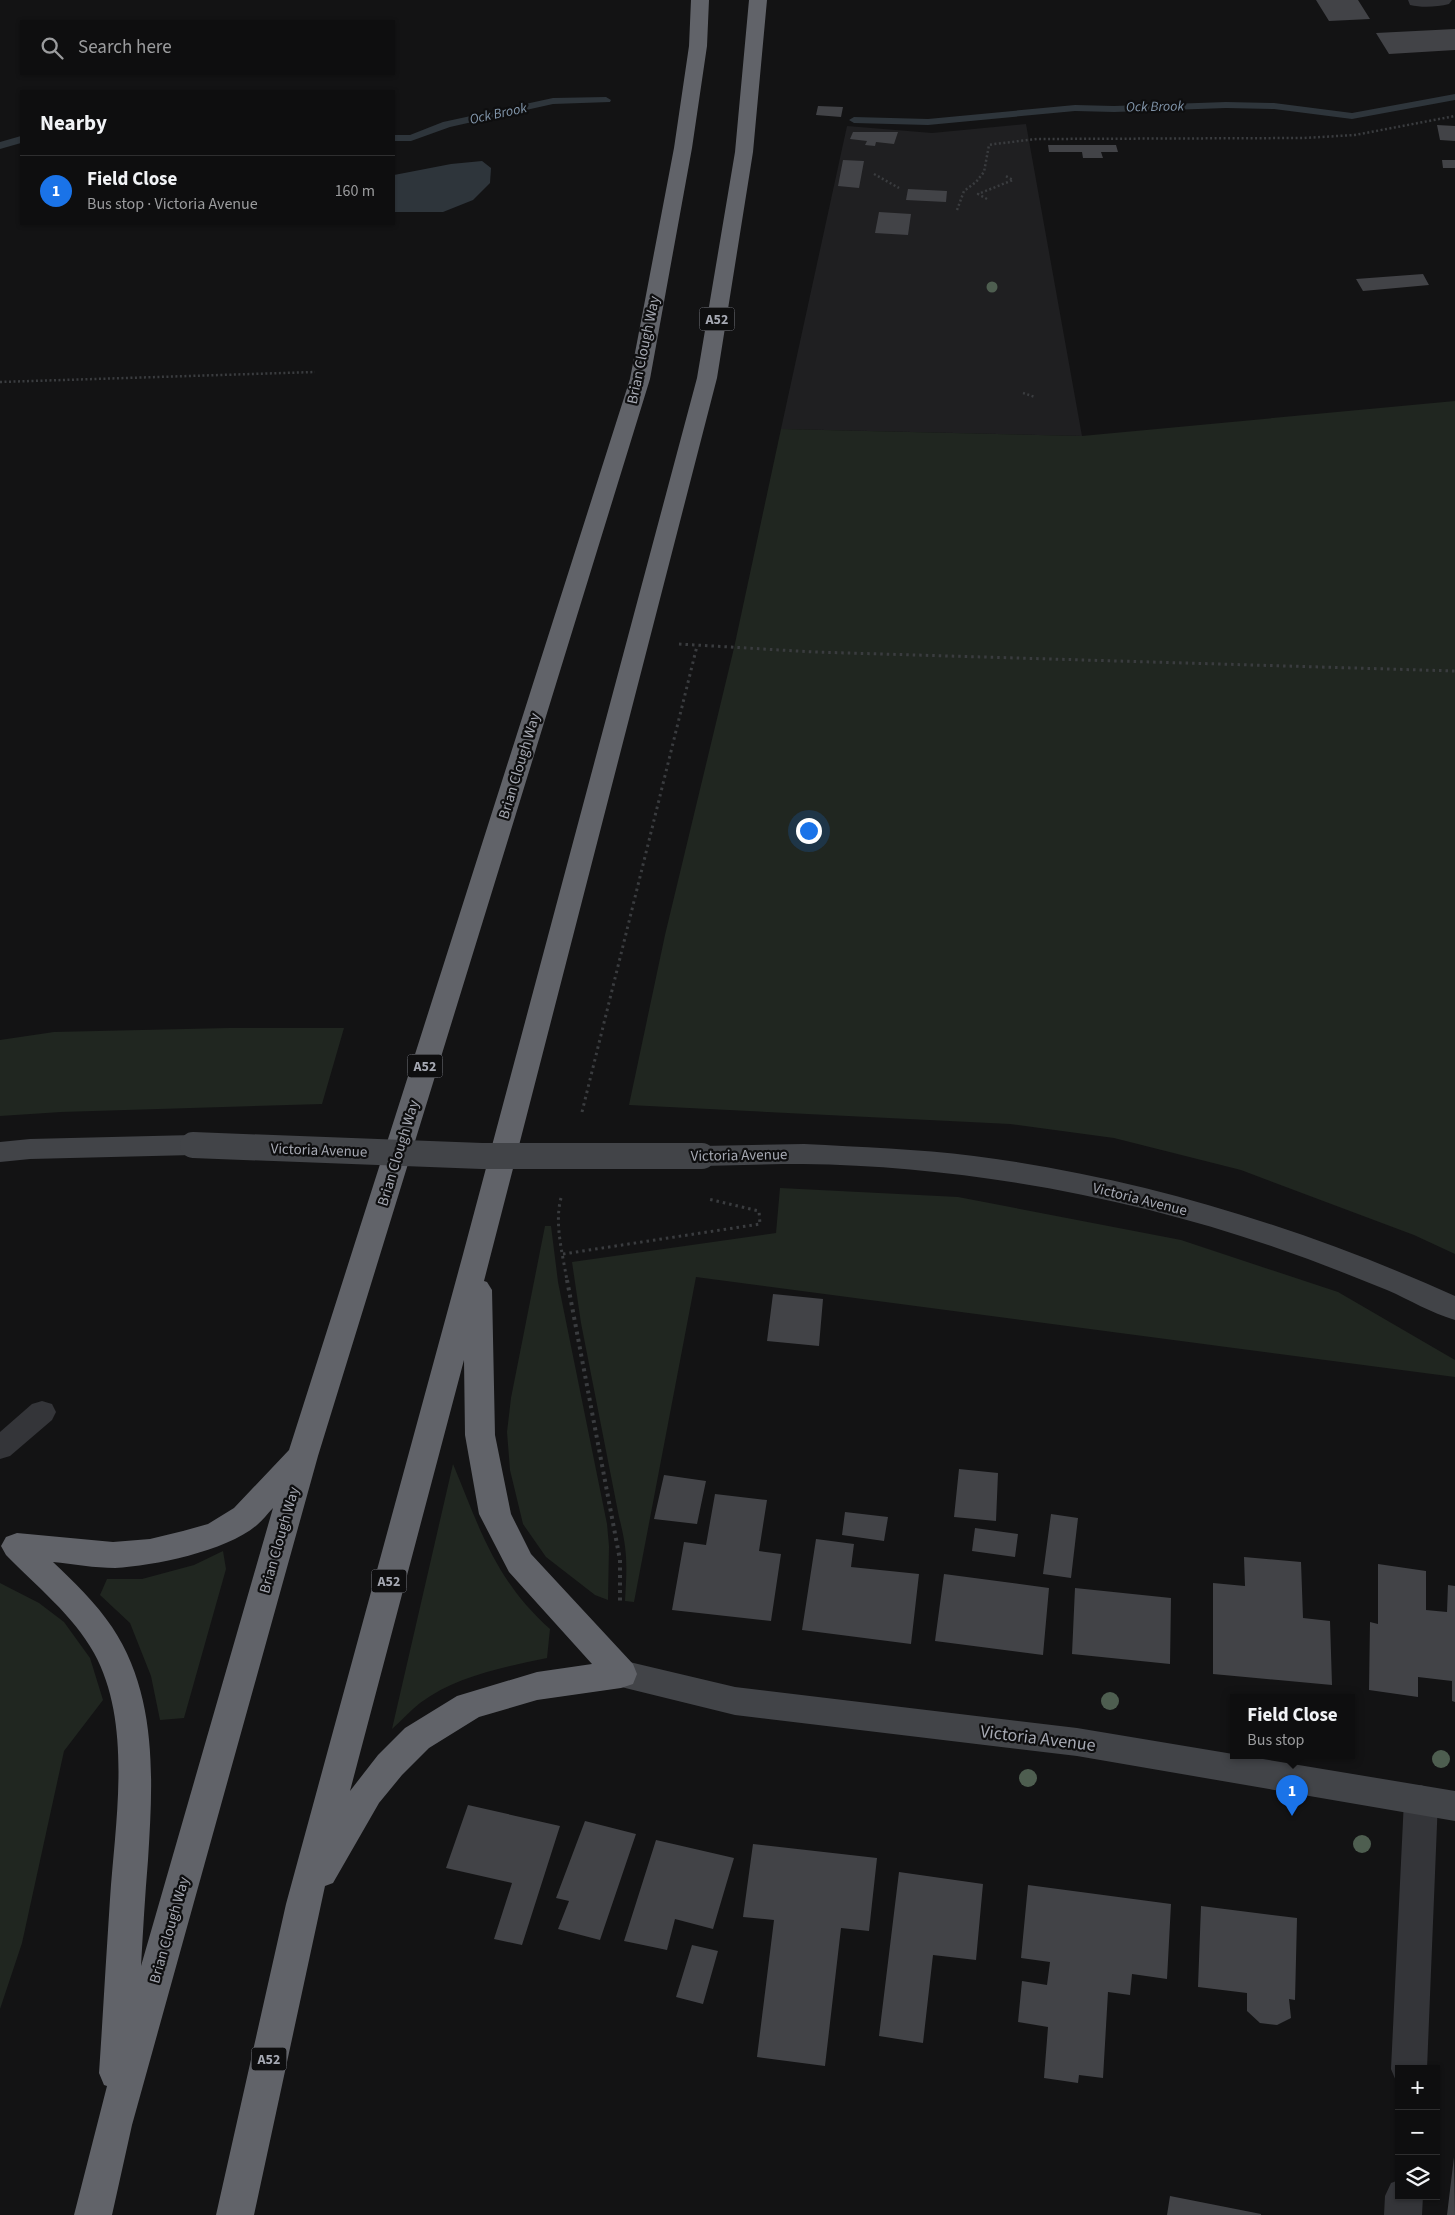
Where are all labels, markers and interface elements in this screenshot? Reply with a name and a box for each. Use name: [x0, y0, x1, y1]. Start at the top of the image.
search box: [20, 20, 395, 75]
icon: search: [38, 34, 66, 62]
text: Search here: [78, 34, 172, 61]
water label: Ock Brook: [1126, 96, 1185, 118]
water label: Ock Brook: [468, 98, 529, 130]
text: Nearby: [40, 108, 107, 138]
text: Field Close: [87, 166, 177, 193]
text: 1: [52, 180, 60, 202]
text: 160 m: [335, 180, 375, 202]
text: Bus stop · Victoria Avenue: [87, 193, 258, 215]
street label: Brian Clough Way: [622, 294, 665, 406]
road number: A52: [700, 308, 734, 330]
street label: Brian Clough Way: [493, 710, 546, 822]
your location: [796, 818, 822, 844]
road number: A52: [408, 1054, 442, 1078]
street label: Brian Clough Way: [372, 1097, 425, 1209]
street label: Victoria Avenue: [270, 1138, 368, 1163]
street label: Victoria Avenue: [690, 1144, 788, 1167]
street label: Victoria Avenue: [1090, 1178, 1189, 1221]
street label: Brian Clough Way: [254, 1484, 305, 1596]
road number: A52: [372, 1570, 406, 1592]
popup: [1230, 1694, 1355, 1759]
text: Field Close: [1247, 1702, 1338, 1729]
street label: Victoria Avenue: [979, 1719, 1097, 1758]
text: Bus stop: [1247, 1729, 1304, 1751]
pin: 1: [1276, 1775, 1308, 1816]
street label: Brian Clough Way: [144, 1874, 195, 1986]
road number: A52: [252, 2048, 286, 2070]
map controls: [1395, 2065, 1440, 2200]
button: +: [1395, 2065, 1440, 2110]
button: −: [1395, 2110, 1440, 2155]
button: layers: [1395, 2155, 1440, 2200]

